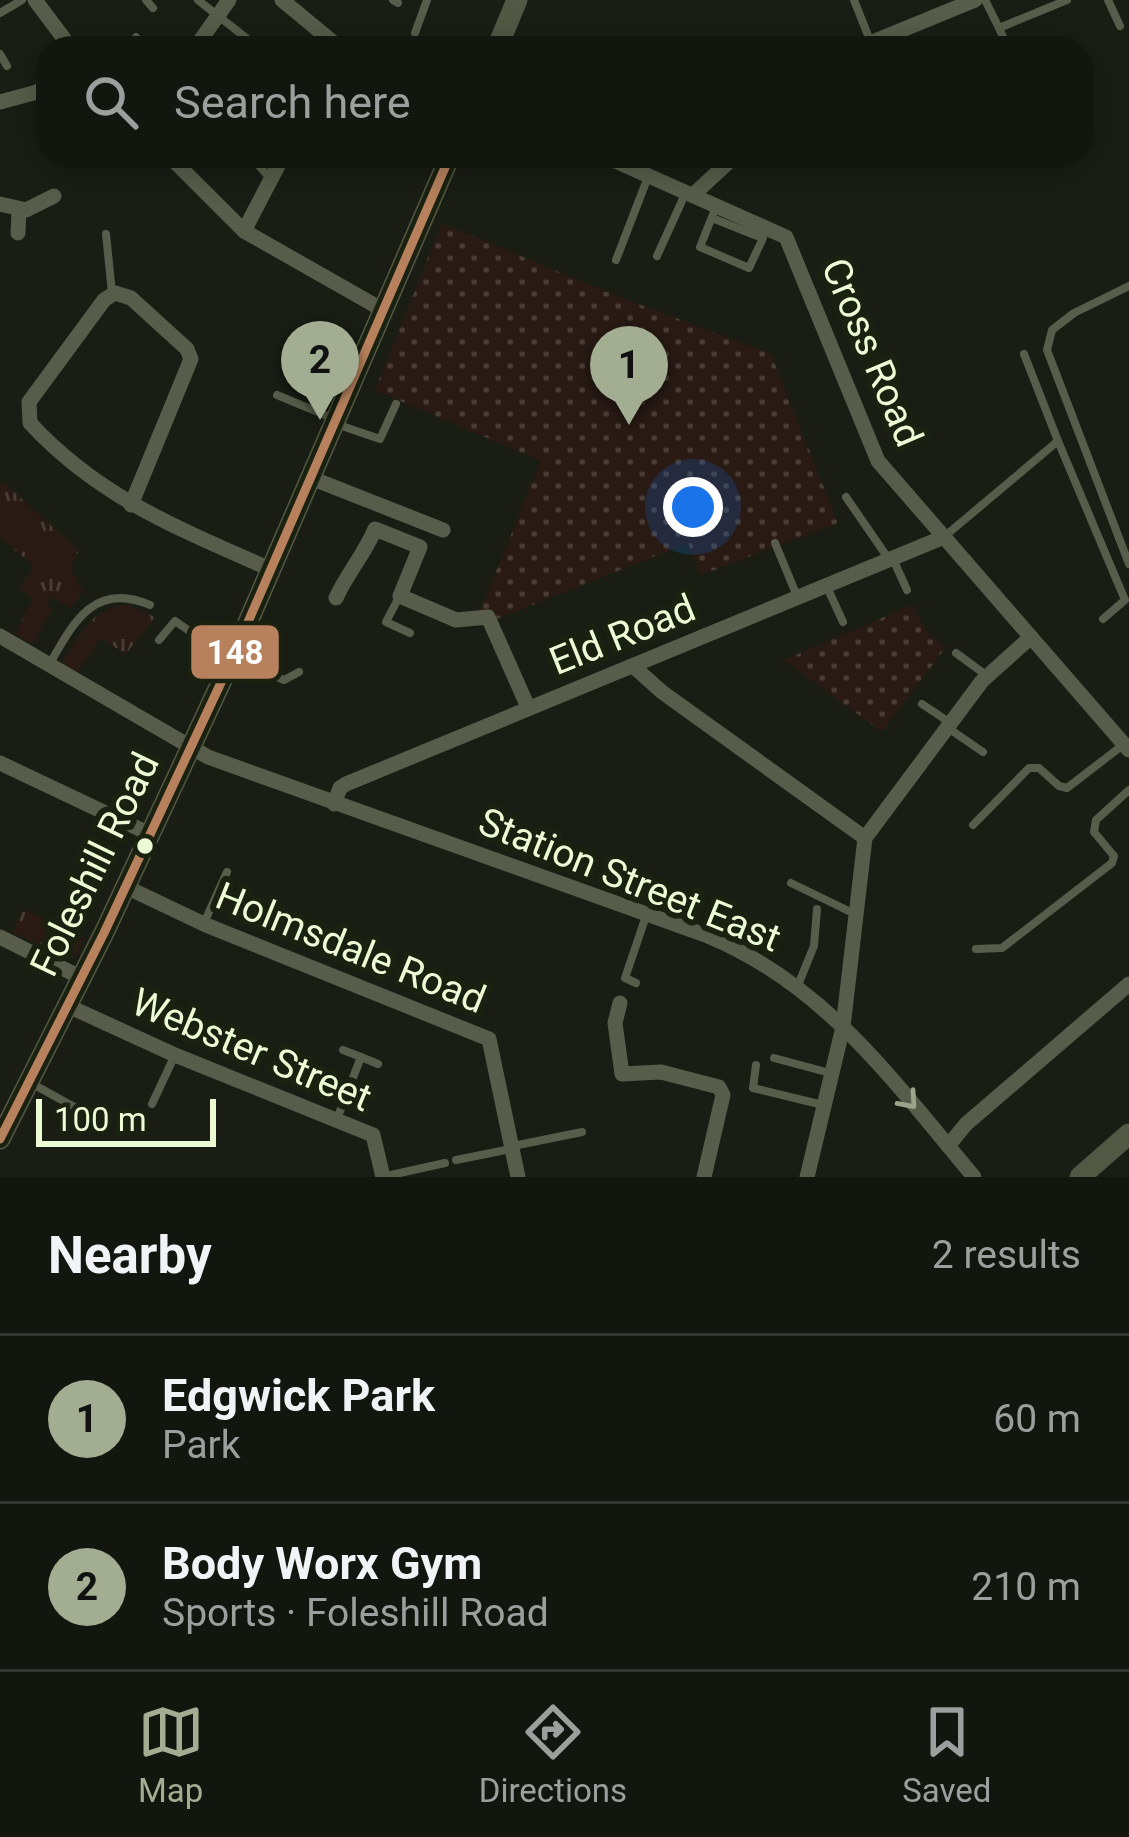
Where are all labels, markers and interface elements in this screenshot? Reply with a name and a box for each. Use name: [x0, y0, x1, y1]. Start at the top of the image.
search box: [36, 36, 1093, 168]
icon: search: [78, 69, 144, 135]
text: Search here: [174, 76, 411, 129]
street label: Cross Road: [812, 251, 932, 453]
pin: 2: [281, 321, 359, 420]
pin: 1: [590, 326, 668, 425]
your location: [663, 477, 723, 537]
street label: Eld Road: [543, 585, 702, 685]
line badge: 148: [189, 623, 281, 681]
text: 148: [207, 633, 263, 672]
street label: Foleshill Road: [21, 745, 169, 984]
street label: Station Street East: [472, 798, 787, 961]
unlabelled marker: [134, 835, 156, 857]
street label: Holmsdale Road: [209, 873, 492, 1023]
street label: Webster Street: [125, 979, 378, 1121]
one-way arrow: [895, 1087, 916, 1109]
scale bar: [36, 1093, 216, 1146]
text: 100 m: [54, 1100, 147, 1139]
text: Nearby: [48, 1226, 212, 1285]
text: 2 results: [932, 1232, 1081, 1278]
text: Edgwick Park: [162, 1369, 435, 1422]
text: 1: [76, 1396, 98, 1442]
text: 60 m: [993, 1396, 1081, 1442]
text: Park: [162, 1422, 241, 1468]
text: Body Worx Gym: [162, 1537, 482, 1590]
text: 2: [76, 1564, 98, 1610]
text: 210 m: [971, 1564, 1081, 1610]
text: Sports · Foleshill Road: [162, 1590, 549, 1636]
tab: Map: [138, 1699, 204, 1810]
tab: Directions: [479, 1699, 627, 1810]
tab: Saved: [902, 1699, 991, 1810]

